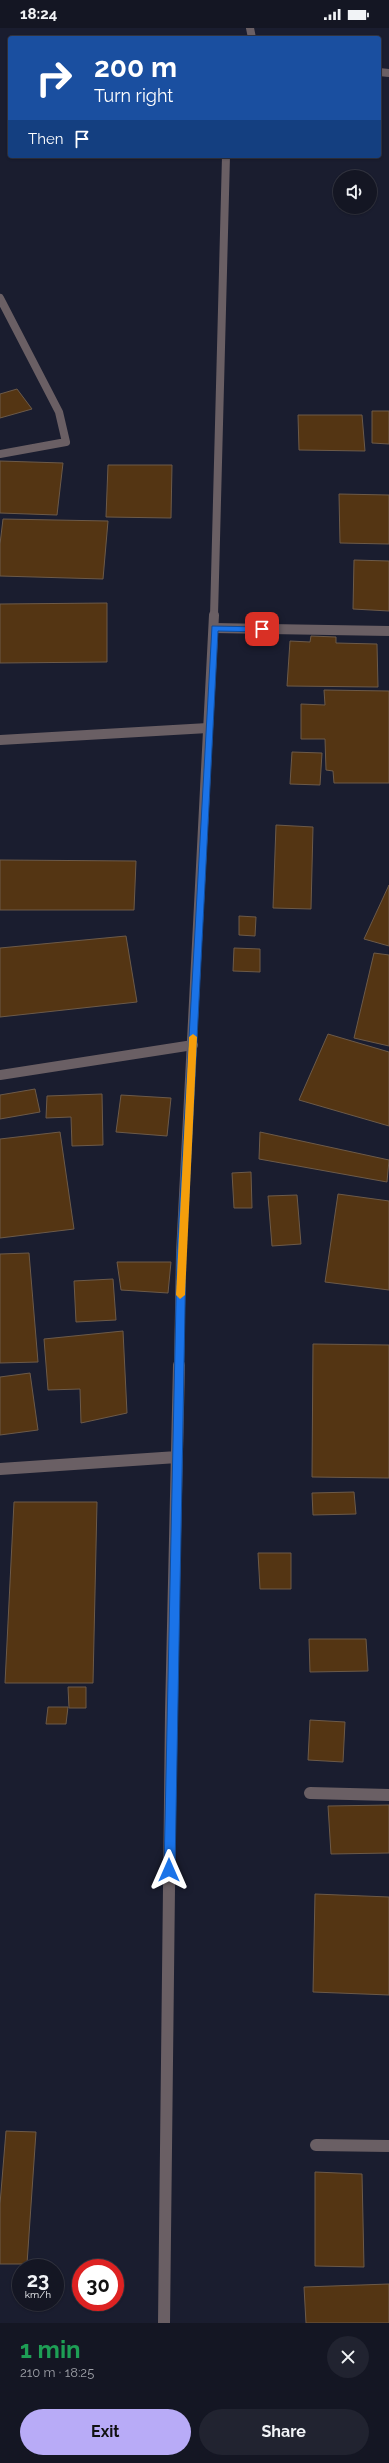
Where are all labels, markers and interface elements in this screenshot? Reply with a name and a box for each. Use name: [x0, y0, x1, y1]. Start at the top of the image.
text: 18:24: [20, 5, 57, 23]
text: 200 m: [94, 51, 177, 84]
icon: right: [28, 52, 80, 104]
text: Turn right: [94, 85, 173, 106]
icon: arrive: [71, 128, 93, 150]
text: Then: [28, 130, 63, 148]
map controls: [333, 170, 377, 214]
button: sound: [333, 170, 377, 214]
pin: [245, 612, 279, 646]
icon: arrive: [251, 618, 273, 640]
position arrow: [148, 1849, 190, 1891]
speed limit sign: 30: [72, 2259, 124, 2311]
text: 23: [27, 2268, 49, 2292]
text: km/h: [25, 2289, 51, 2300]
text: 1 min: [20, 2335, 81, 2364]
button: close: [327, 2336, 369, 2378]
text: 210 m · 18:25: [20, 2365, 94, 2380]
button: Exit: [20, 2409, 191, 2455]
button: Share: [199, 2409, 369, 2455]

